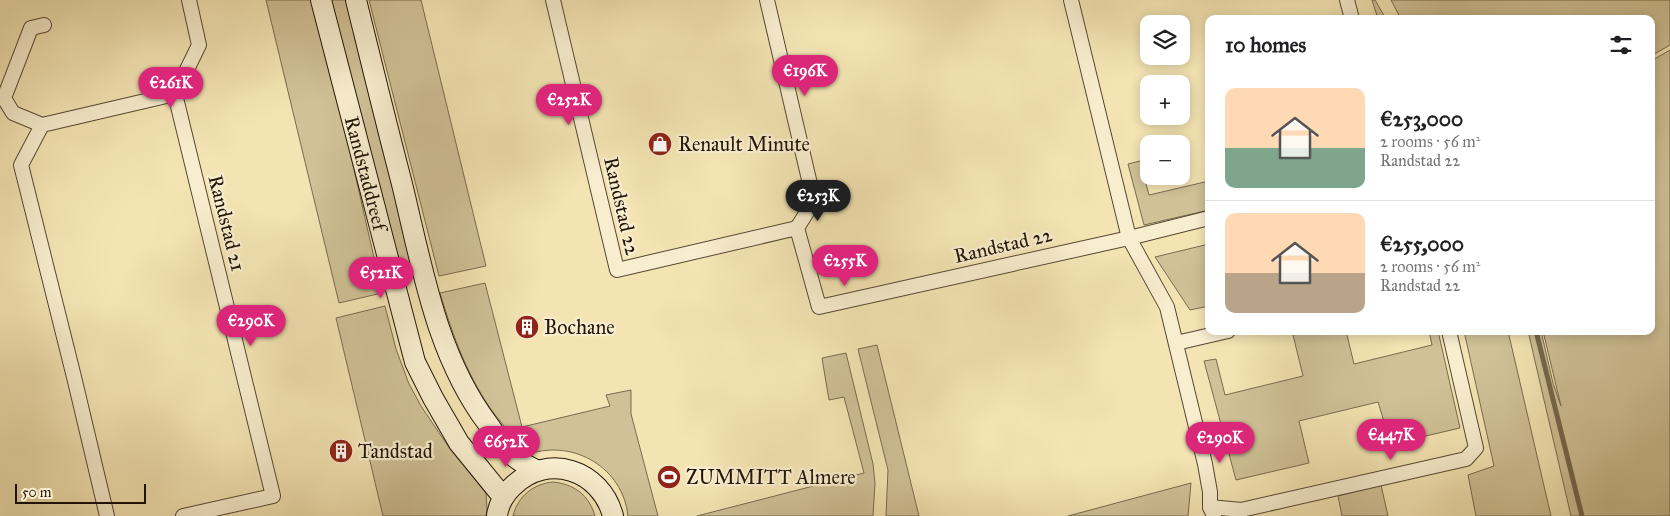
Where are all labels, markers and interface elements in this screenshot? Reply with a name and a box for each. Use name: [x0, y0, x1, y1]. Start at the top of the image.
map controls: [1140, 15, 1190, 185]
button: layers: [1140, 15, 1190, 65]
icon: filters: [1607, 31, 1635, 59]
text: 10 homes: [1225, 32, 1306, 58]
pin: €196K: [770, 54, 840, 97]
text: €196K: [783, 61, 827, 80]
pin: €261K: [136, 66, 206, 109]
text: €261K: [149, 73, 193, 92]
button: +: [1140, 75, 1190, 125]
pin: €252K: [534, 84, 604, 126]
text: €252K: [547, 90, 591, 109]
text: €253,000: [1380, 106, 1463, 132]
icon: home: [1265, 108, 1325, 168]
street label: Randstaddreef: [340, 114, 393, 236]
shop icon: Renault Minute: [647, 131, 673, 157]
place label: Renault Minute: [678, 132, 810, 156]
text: 2 rooms · 56 m²: [1380, 132, 1480, 151]
button: −: [1140, 135, 1190, 185]
text: Randstad 22: [1380, 151, 1460, 170]
street label: Randstad 22: [599, 154, 645, 258]
street label: Randstad 21: [203, 172, 251, 274]
pin: €253K: [783, 180, 853, 222]
text: €253K: [797, 186, 839, 205]
street label: Randstad 22: [951, 222, 1055, 268]
text: €255,000: [1380, 231, 1464, 257]
icon: home: [1265, 233, 1325, 293]
pin: €255K: [810, 244, 880, 287]
text: €255K: [823, 251, 867, 270]
pin: €521K: [346, 256, 416, 299]
text: 2 rooms · 56 m²: [1380, 257, 1480, 276]
text: €521K: [360, 263, 402, 282]
text: Randstad 22: [1380, 276, 1460, 295]
pin: €290K: [216, 304, 286, 347]
text: €290K: [228, 311, 274, 330]
building icon: Bochane: [514, 314, 540, 340]
place label: Bochane: [544, 315, 615, 339]
pin: €447K: [1356, 418, 1426, 461]
pin: €290K: [1185, 422, 1255, 464]
text: €447K: [1368, 425, 1414, 444]
pin: €652K: [471, 426, 541, 468]
text: €290K: [1197, 428, 1243, 447]
text: €652K: [484, 432, 528, 451]
building icon: Tandstad: [328, 438, 354, 464]
place label: Tandstad: [358, 439, 433, 463]
sports icon: ZUMMITT Almere: [656, 464, 682, 490]
place label: ZUMMITT Almere: [686, 465, 856, 489]
scale bar: [15, 481, 146, 504]
text: 50 m: [22, 484, 51, 501]

